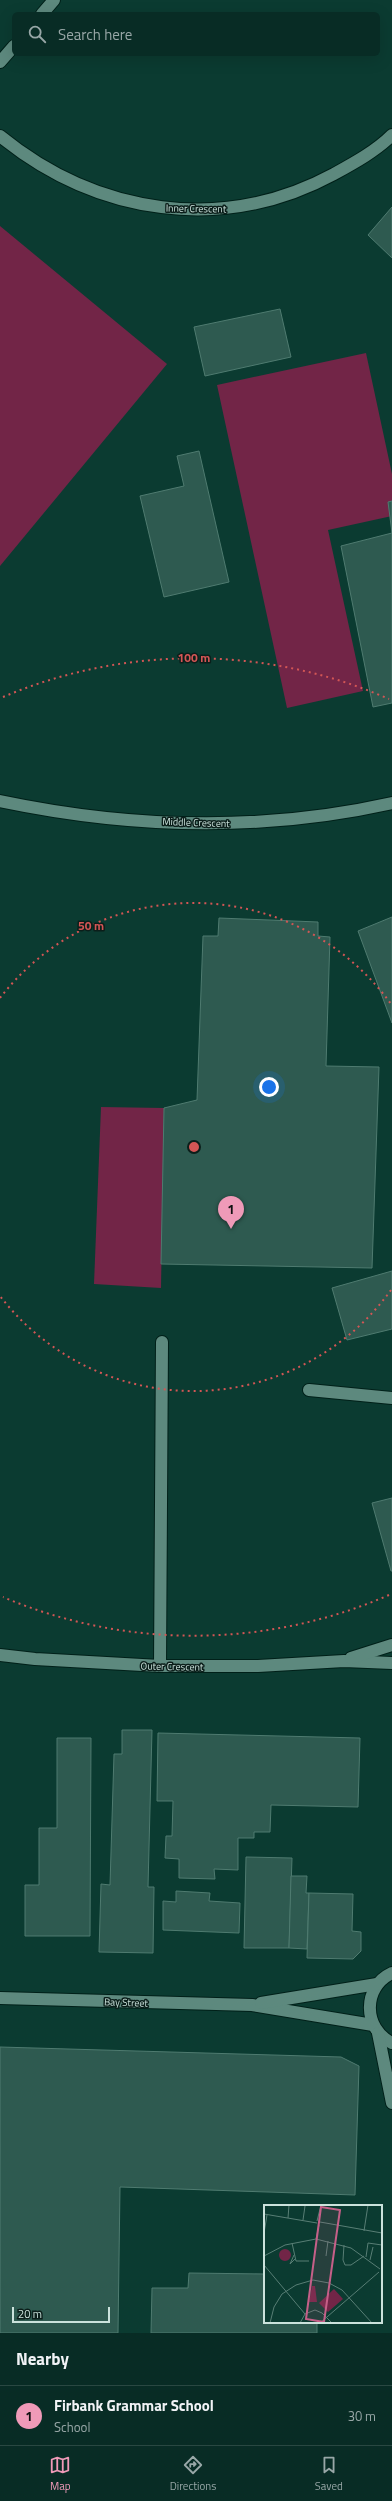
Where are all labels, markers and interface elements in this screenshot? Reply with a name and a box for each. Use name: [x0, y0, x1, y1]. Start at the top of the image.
search box: [12, 12, 380, 56]
icon: search: [26, 23, 48, 45]
text: Search here: [58, 23, 132, 46]
street label: Inner Crescent: [166, 200, 227, 217]
text: 100 m: [178, 648, 210, 667]
street label: Middle Crescent: [162, 814, 230, 831]
text: 50 m: [78, 916, 104, 935]
your location: [259, 1077, 279, 1097]
centre of rings: [187, 1140, 201, 1154]
pin: 1: [218, 1196, 244, 1229]
street label: Outer Crescent: [140, 1658, 204, 1675]
street label: Bay Street: [104, 1994, 149, 2011]
inset map: [264, 2205, 382, 2323]
scale bar: [12, 2305, 110, 2324]
text: 20 m: [18, 2306, 42, 2322]
text: Nearby: [16, 2346, 69, 2372]
text: Firbank Grammar School: [54, 2394, 214, 2417]
text: 1: [25, 2406, 33, 2426]
text: 30 m: [348, 2406, 376, 2426]
text: School: [54, 2417, 90, 2437]
tab: Map: [49, 2454, 71, 2494]
tab: Directions: [170, 2454, 216, 2494]
tab: Saved: [315, 2454, 343, 2494]

